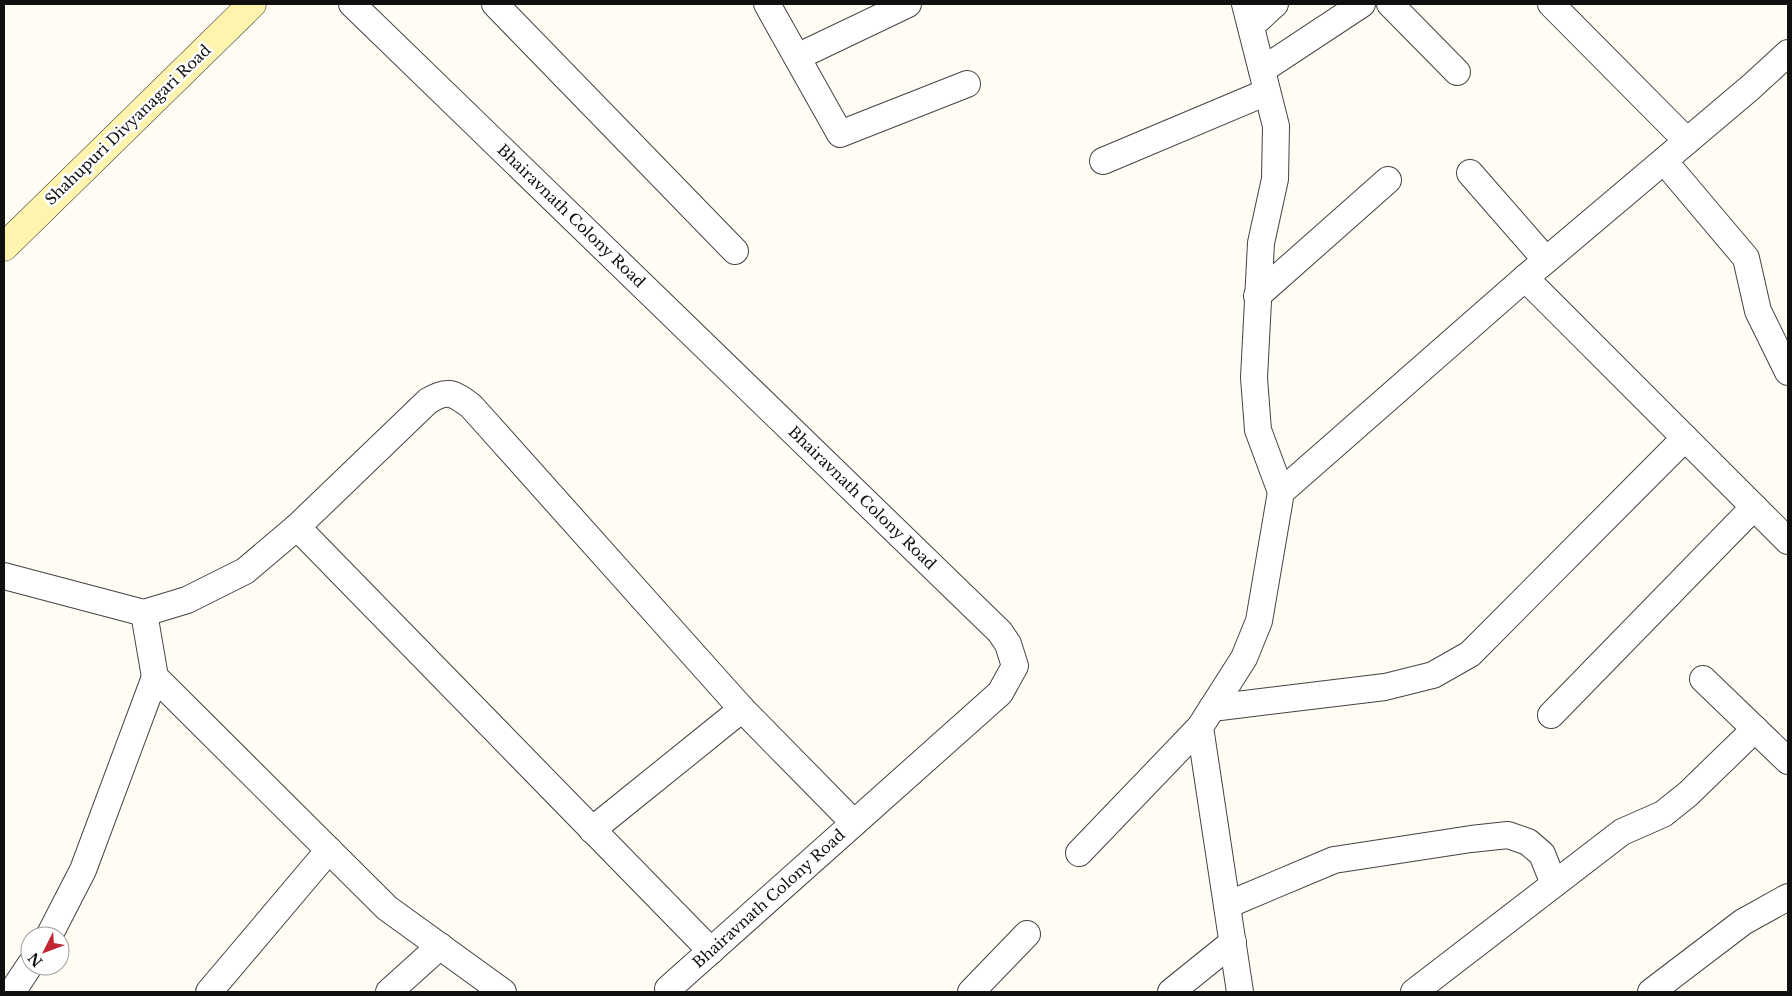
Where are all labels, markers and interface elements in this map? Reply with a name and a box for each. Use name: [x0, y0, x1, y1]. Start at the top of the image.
street label: Shahupuri Divyanagari Road: [41, 40, 215, 209]
street label: Bhairavnath Colony Road: [493, 140, 649, 291]
street label: Bhairavnath Colony Road: [784, 422, 940, 573]
street label: Bhairavnath Colony Road: [689, 825, 849, 972]
north arrow: [20, 926, 70, 976]
text: N: [24, 949, 46, 971]

